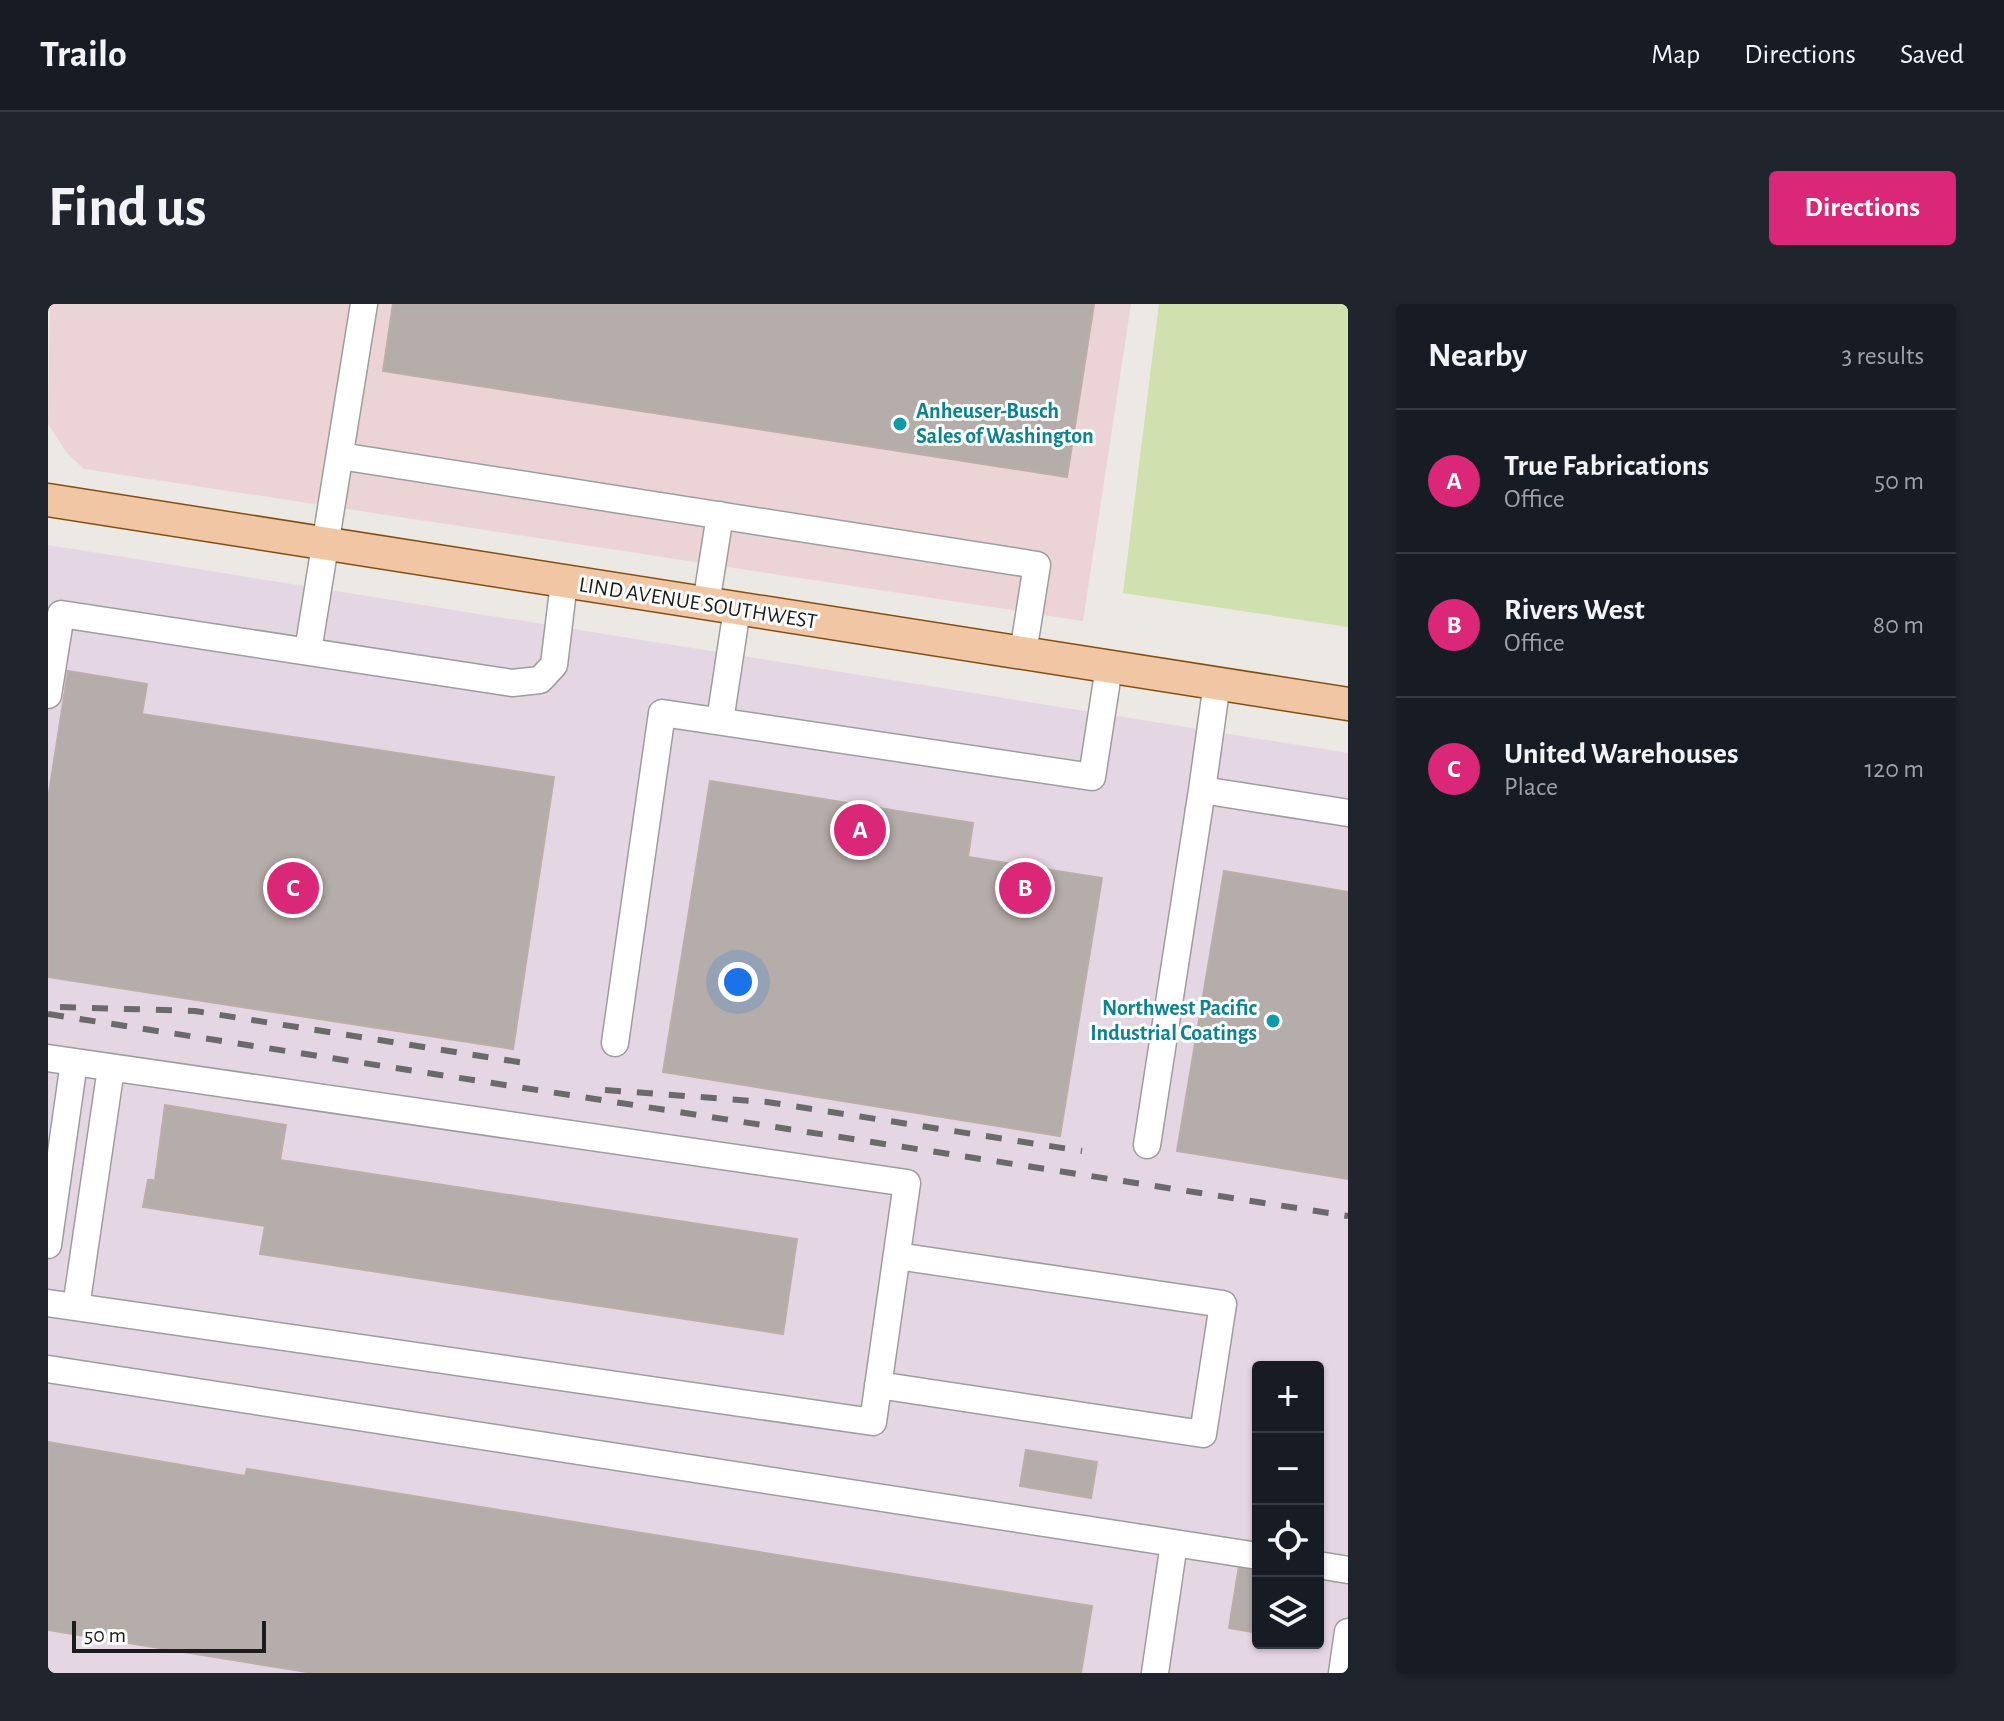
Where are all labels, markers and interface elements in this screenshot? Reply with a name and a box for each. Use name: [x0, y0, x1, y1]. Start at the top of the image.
text: Trailo: [40, 36, 127, 74]
text: Map: [1651, 41, 1700, 69]
text: Directions: [1744, 41, 1856, 69]
text: Saved: [1900, 41, 1964, 69]
button: Directions: [1769, 171, 1956, 245]
text: Find us: [48, 180, 206, 236]
text: Nearby: [1428, 339, 1527, 373]
text: 3 results: [1841, 343, 1924, 369]
place label: Anheuser-Busch Sales of Washington: [916, 400, 1094, 447]
marker: Anheuser-Busch Sales of Washington: [891, 415, 909, 433]
text: True Fabrications: [1504, 451, 1709, 481]
text: A: [1446, 468, 1462, 494]
text: 50 m: [1874, 468, 1924, 494]
text: Office: [1504, 486, 1565, 512]
street label: LIND AVENUE SOUTHWEST: [577, 573, 819, 633]
text: Rivers West: [1504, 595, 1645, 625]
text: B: [1446, 612, 1462, 638]
text: 80 m: [1873, 612, 1924, 638]
text: Office: [1504, 630, 1565, 656]
text: United Warehouses: [1504, 739, 1739, 769]
text: C: [1447, 756, 1461, 782]
text: 120 m: [1864, 756, 1924, 782]
text: Place: [1504, 774, 1558, 800]
pin: A: [834, 800, 886, 860]
pin: C: [267, 858, 319, 918]
pin: B: [999, 858, 1051, 918]
your location: [718, 962, 758, 1002]
place label: Northwest Pacific Industrial Coatings: [1090, 997, 1258, 1044]
marker: Northwest Pacific Industrial Coatings: [1264, 1012, 1282, 1030]
map controls: [1252, 1361, 1324, 1649]
button: +: [1252, 1361, 1324, 1433]
button: −: [1252, 1433, 1324, 1505]
button: locate: [1252, 1505, 1324, 1577]
button: layers: [1252, 1577, 1324, 1649]
scale bar: [72, 1617, 266, 1653]
text: 50 m: [84, 1624, 126, 1646]

